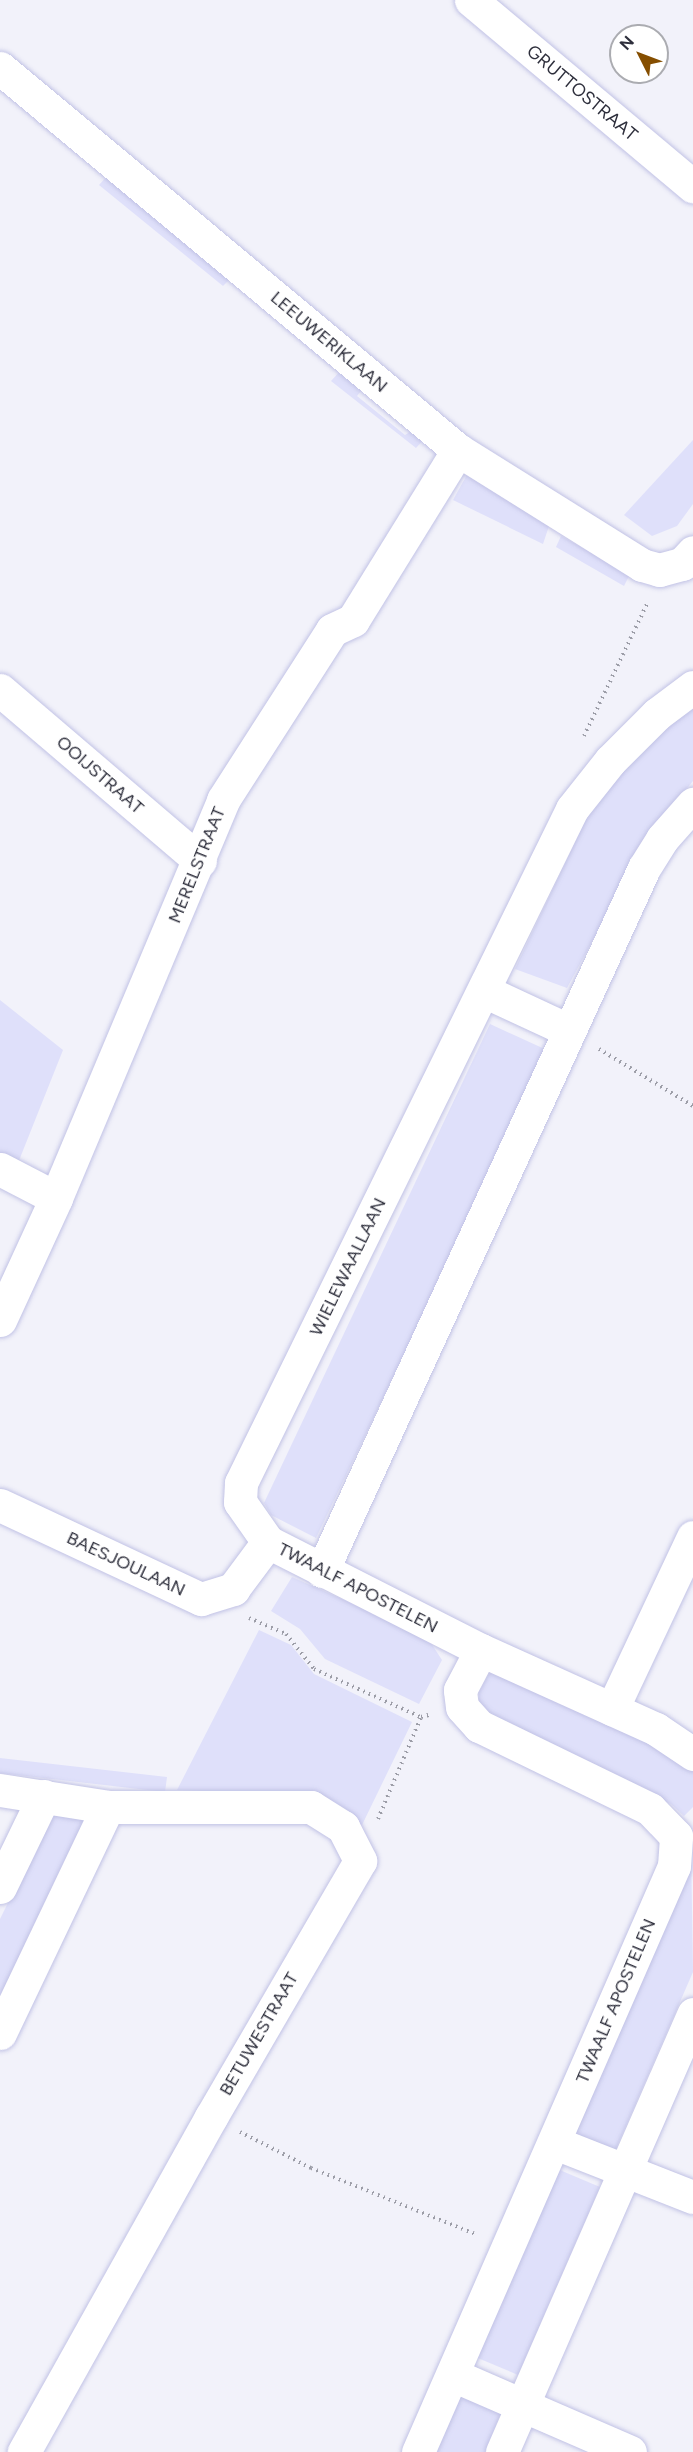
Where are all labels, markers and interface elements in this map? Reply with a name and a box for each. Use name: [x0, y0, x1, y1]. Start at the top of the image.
north arrow: [609, 24, 669, 84]
text: N: [616, 32, 638, 54]
street label: GRUTTOSTRAAT: [522, 40, 642, 146]
street label: LEEUWERIKLAAN: [266, 287, 392, 397]
street label: OOIJSTRAAT: [52, 731, 148, 819]
street label: MERELSTRAAT: [164, 804, 230, 926]
street label: WIELEWAALLAAN: [305, 1194, 391, 1340]
street label: BAESJOULAAN: [63, 1527, 189, 1601]
street label: TWAALF APOSTELEN: [274, 1538, 442, 1638]
street label: TWAALF APOSTELEN: [572, 1915, 660, 2087]
street label: BETUWESTRAAT: [215, 1969, 303, 2099]

